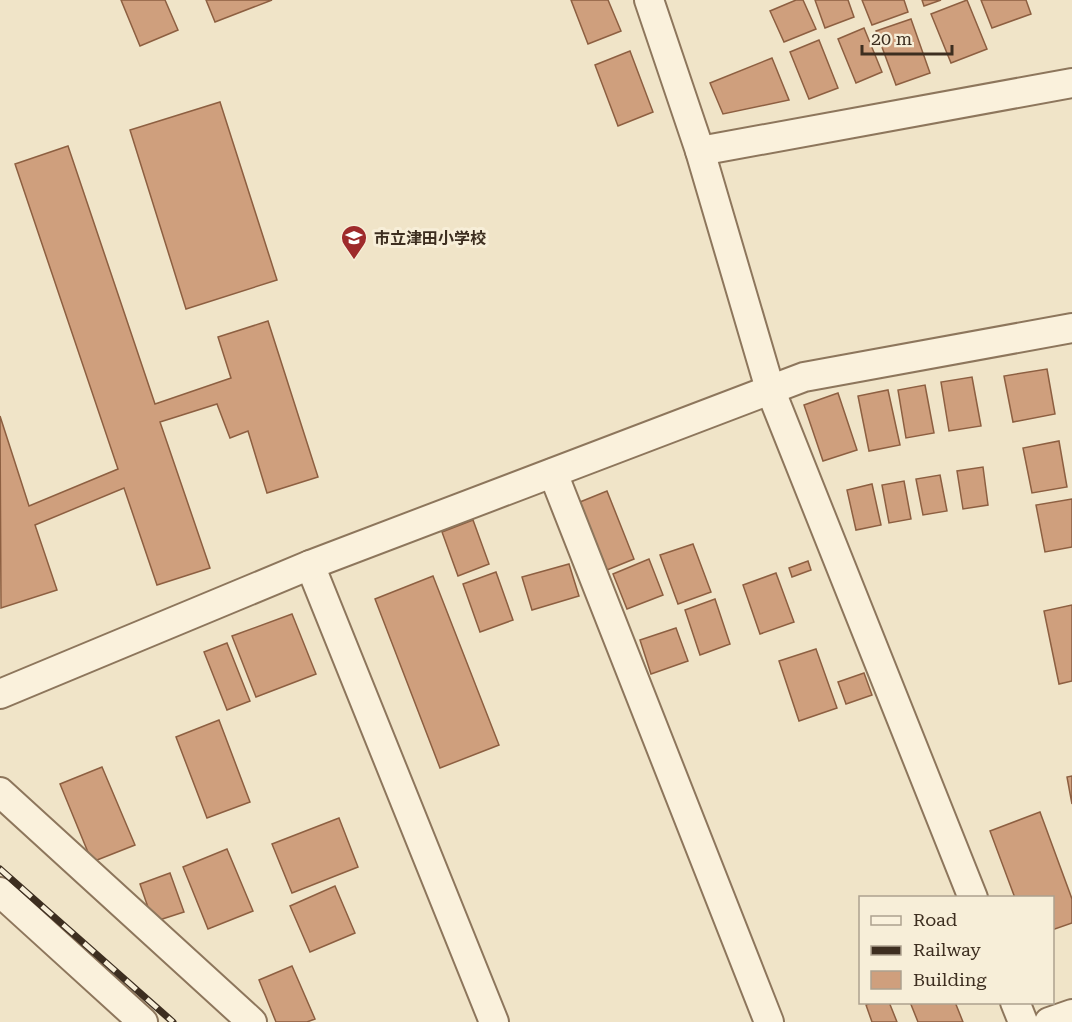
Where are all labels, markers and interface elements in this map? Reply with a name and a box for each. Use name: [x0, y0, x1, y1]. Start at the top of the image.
scale bar: [862, 18, 952, 56]
text: 20 m: [871, 28, 912, 49]
school or university icon: 市立津田小学校: [339, 223, 369, 261]
place label: 市立津田小学校: [374, 229, 486, 248]
legend: [859, 896, 1054, 1004]
text: Road: [913, 909, 958, 930]
text: Railway: [913, 939, 981, 960]
text: Building: [913, 969, 987, 990]

